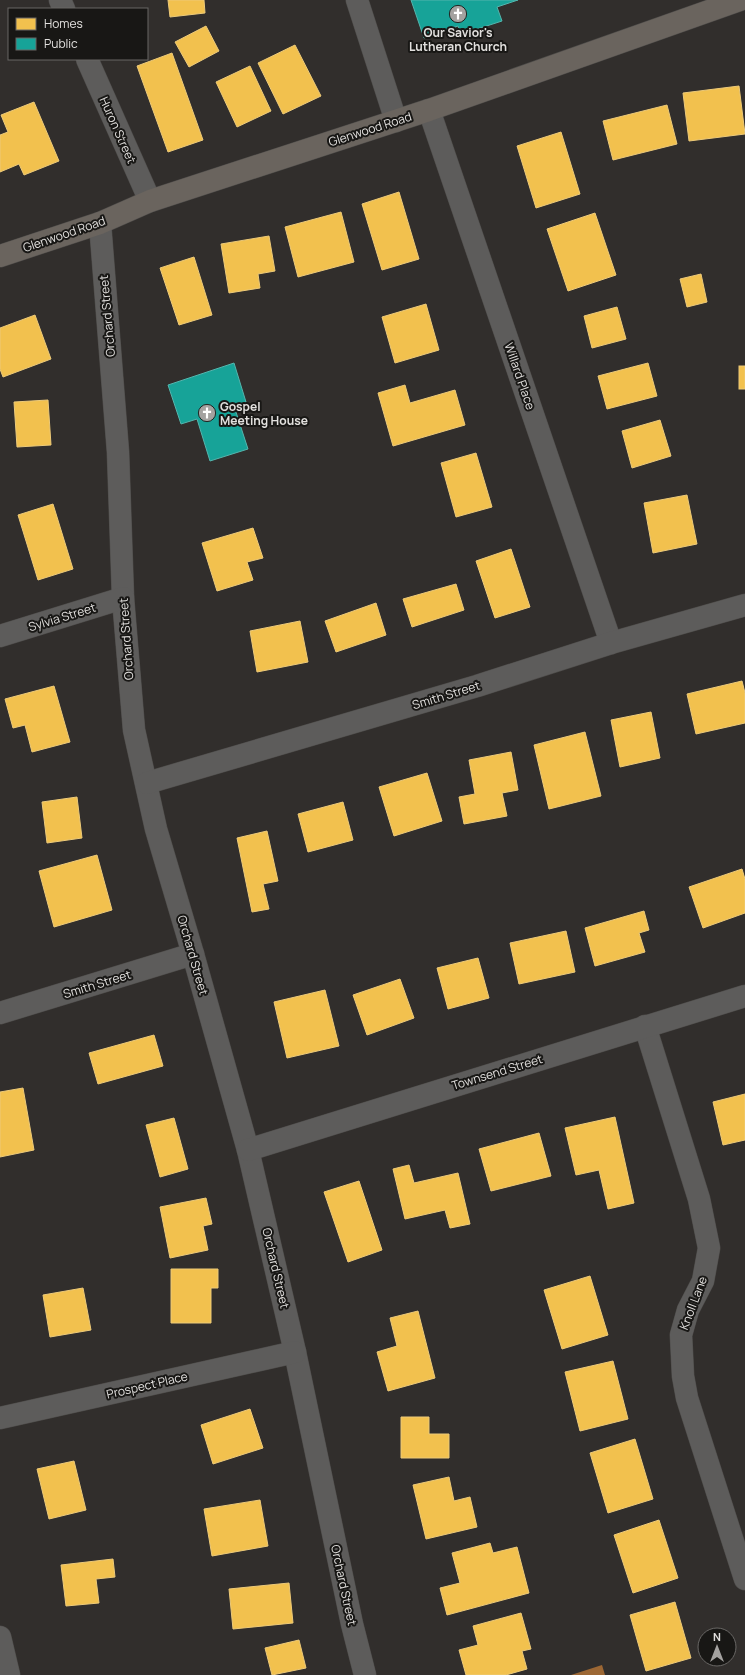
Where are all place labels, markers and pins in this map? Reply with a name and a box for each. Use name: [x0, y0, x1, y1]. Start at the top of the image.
church icon: Our Savior's Lutheran Church: [448, 4, 468, 24]
place label: Our Savior's Lutheran Church: [409, 24, 507, 55]
place label: Gospel Meeting House: [220, 398, 308, 429]
church icon: Gospel Meeting House: [197, 403, 217, 423]

